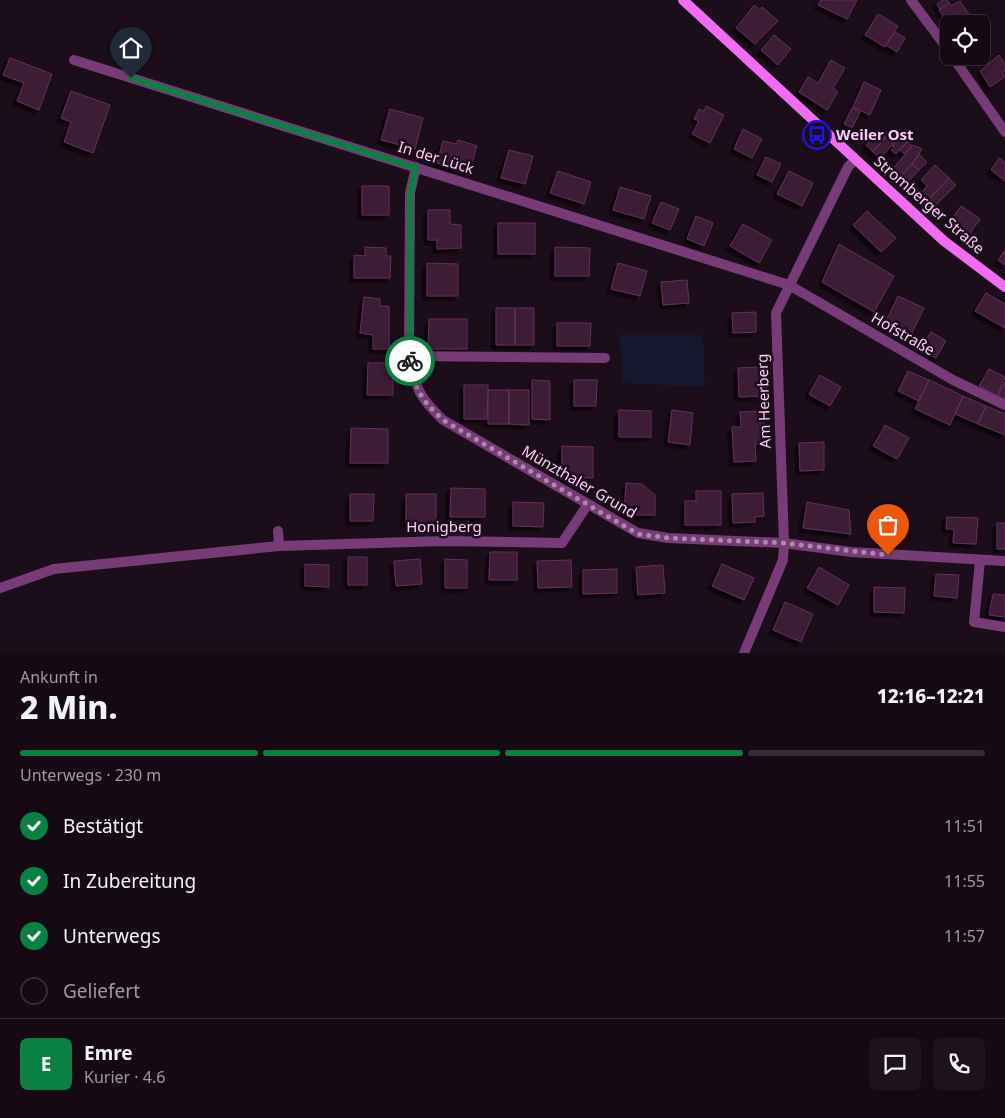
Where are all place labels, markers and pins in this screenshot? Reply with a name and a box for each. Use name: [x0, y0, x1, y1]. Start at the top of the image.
pin: [110, 27, 152, 78]
bus stop icon: Weiler Ost: [802, 120, 832, 150]
place label: Weiler Ost: [836, 124, 914, 144]
pin: [867, 504, 909, 555]

